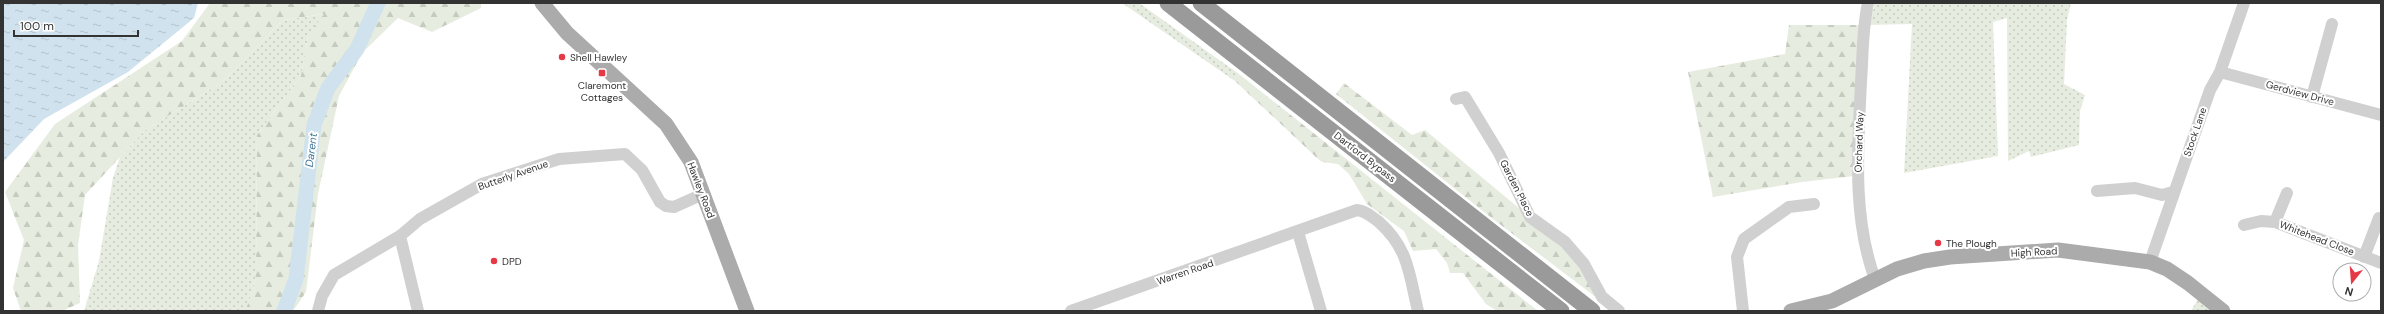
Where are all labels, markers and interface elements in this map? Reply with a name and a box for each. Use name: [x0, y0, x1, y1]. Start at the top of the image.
scale bar: [14, 12, 138, 38]
text: 100 m: [20, 18, 54, 34]
place label: Shell Hawley: [570, 51, 628, 64]
marker: Shell Hawley: [557, 52, 567, 62]
marker: Claremont Cottages: [597, 68, 607, 78]
street label: Gerdview Drive: [2264, 78, 2336, 108]
place label: Claremont Cottages: [578, 79, 626, 104]
street label: Stock Lane: [2181, 105, 2210, 158]
street label: Orchard Way: [1851, 111, 1867, 173]
street label: Dartford Bypass: [1332, 129, 1398, 185]
water label: Darent: [302, 131, 320, 168]
street label: Butterly Avenue: [476, 157, 550, 193]
street label: Garden Place: [1497, 158, 1537, 219]
street label: Hawley Road: [684, 160, 718, 220]
street label: Whitehead Close: [2278, 218, 2357, 258]
place label: The Plough: [1946, 237, 1997, 250]
marker: The Plough: [1933, 238, 1943, 248]
street label: High Road: [2010, 244, 2058, 260]
place label: DPD: [502, 255, 522, 268]
marker: DPD: [489, 256, 499, 266]
street label: Warren Road: [1155, 256, 1215, 288]
north arrow: [2332, 262, 2372, 302]
text: N: [2343, 284, 2355, 299]

